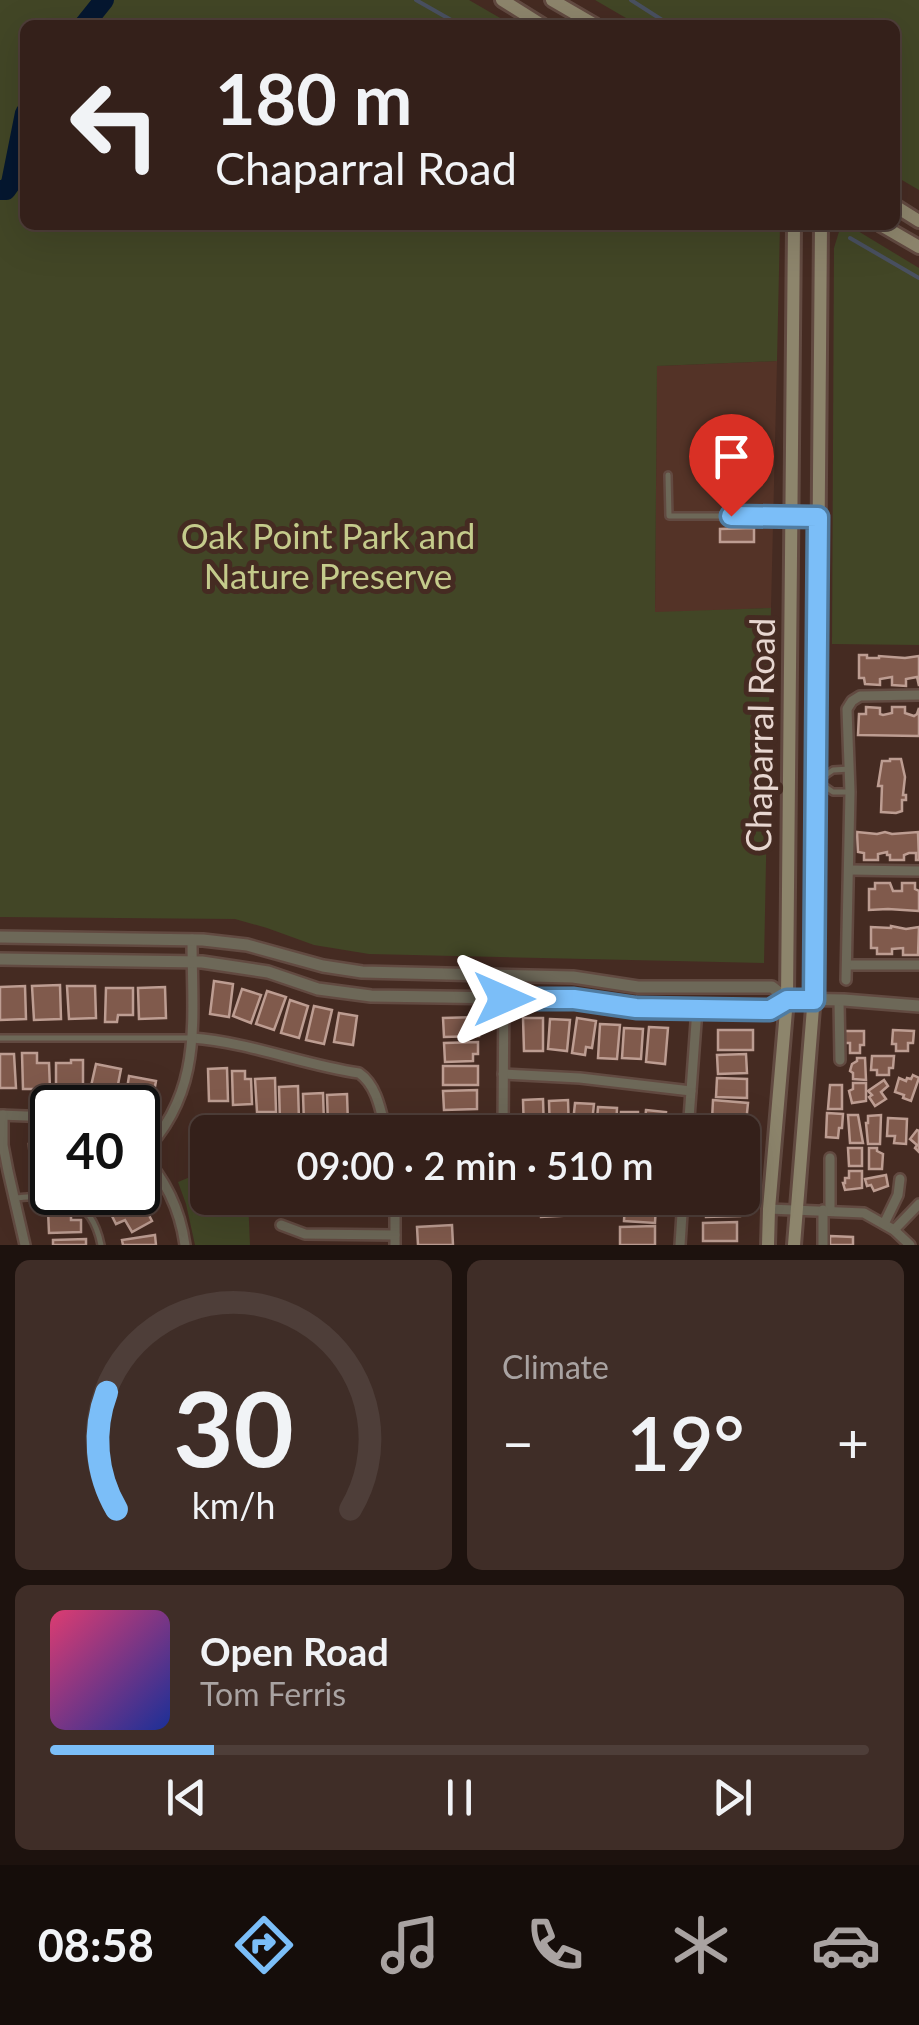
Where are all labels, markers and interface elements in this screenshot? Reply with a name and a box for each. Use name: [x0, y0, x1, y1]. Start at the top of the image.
text: 180 m: [215, 56, 412, 140]
icon: left: [50, 60, 180, 190]
text: Chaparral Road: [215, 141, 517, 195]
pin: [689, 414, 774, 517]
icon: arrive: [704, 429, 759, 484]
park label: Oak Point Park and Nature Preserve: [181, 514, 475, 596]
street label: Chaparral Road: [736, 617, 782, 853]
position arrow: [452, 947, 556, 1051]
speed limit sign: 40: [30, 1085, 160, 1215]
text: 09:00 · 2 min · 510 m: [297, 1142, 653, 1188]
text: Climate: [502, 1347, 609, 1386]
text: 30: [173, 1364, 294, 1489]
text: 19°: [626, 1397, 745, 1487]
text: −: [502, 1409, 534, 1475]
text: +: [837, 1409, 869, 1475]
text: km/h: [192, 1484, 275, 1527]
text: Open Road: [200, 1628, 389, 1674]
text: Tom Ferris: [200, 1674, 346, 1713]
icon: previous: [159, 1770, 214, 1825]
icon: pause: [432, 1770, 487, 1825]
icon: next: [705, 1770, 760, 1825]
icon: directions: [229, 1910, 299, 1980]
icon: music: [375, 1910, 445, 1980]
icon: phone: [520, 1910, 590, 1980]
icon: climate: [666, 1910, 736, 1980]
icon: car: [811, 1910, 881, 1980]
text: 08:58: [38, 1918, 154, 1972]

